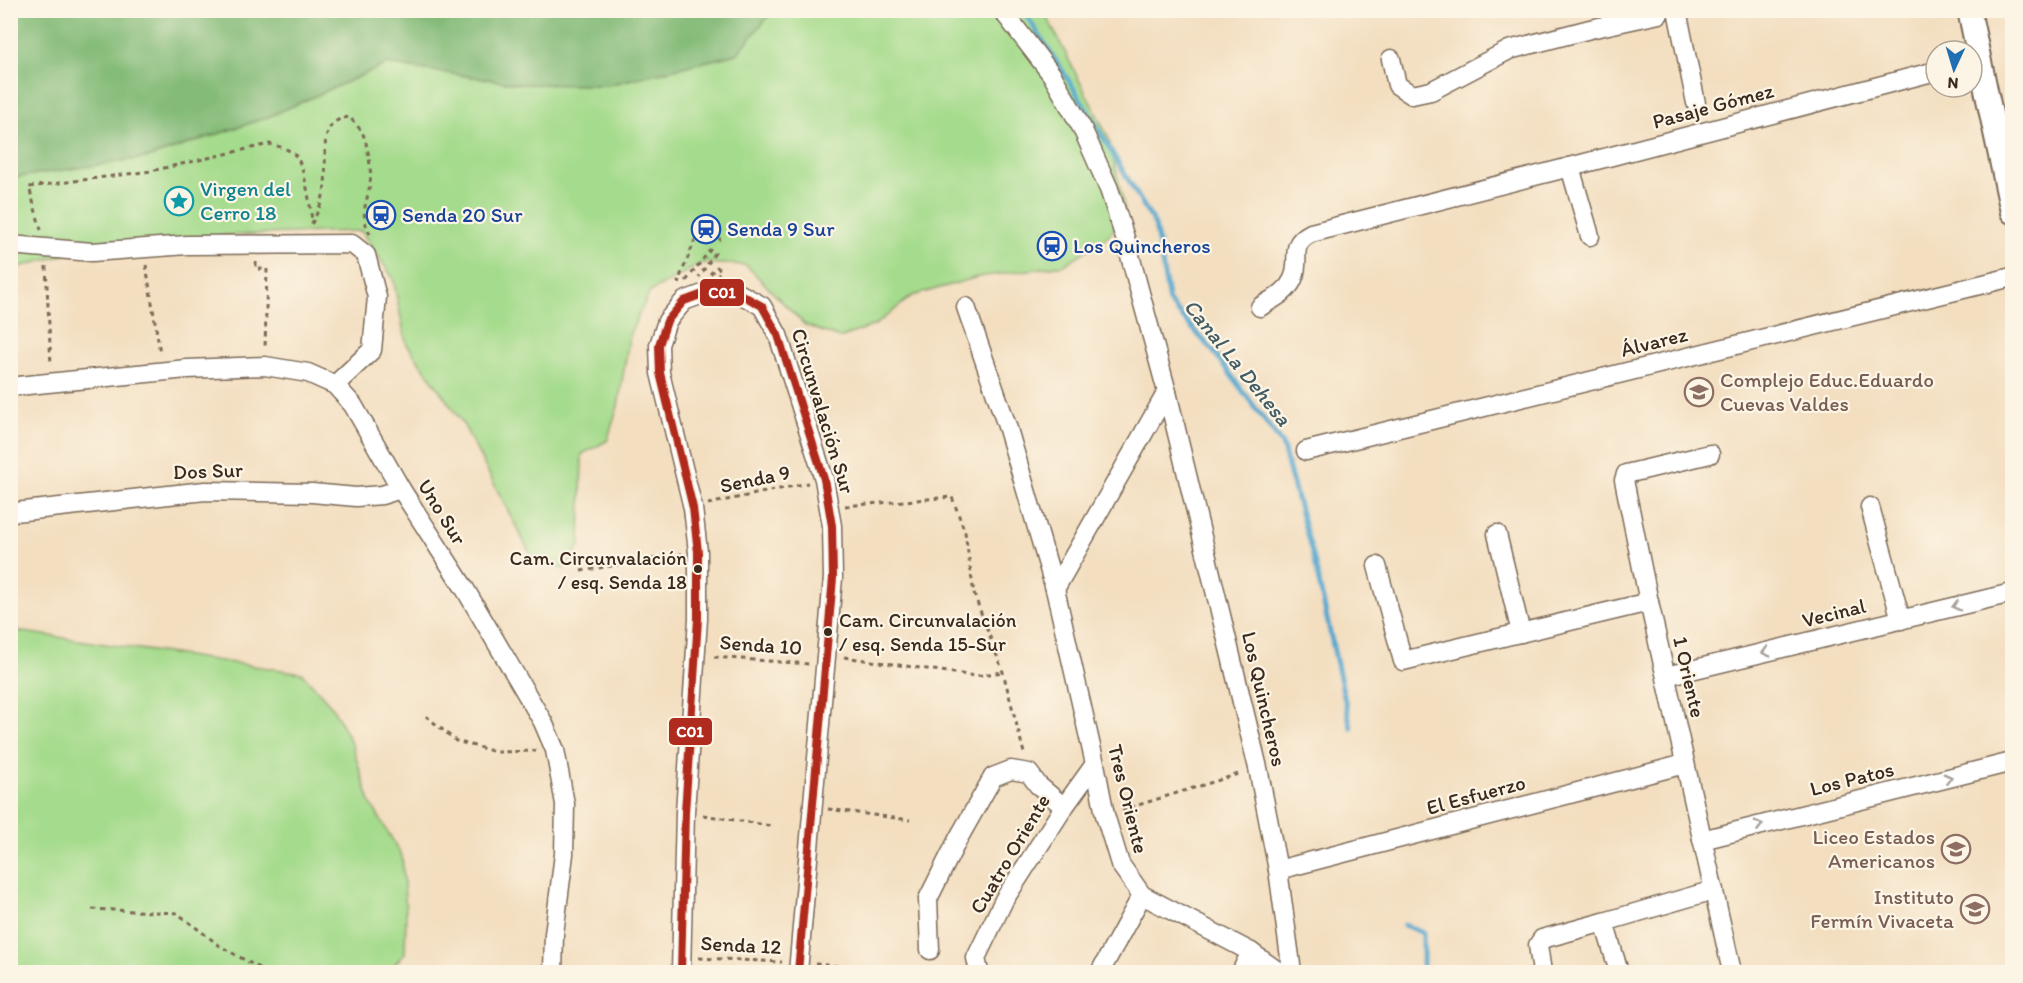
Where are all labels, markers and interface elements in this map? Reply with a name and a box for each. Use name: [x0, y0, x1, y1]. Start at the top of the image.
north arrow: [1924, 39, 1984, 99]
text: N: [1947, 74, 1959, 93]
street label: Pasaje Gómez: [1649, 77, 1777, 134]
place label: Virgen del Cerro 18: [200, 176, 291, 225]
place icon: Virgen del Cerro 18: [163, 185, 195, 217]
station icon: Senda 20 Sur: [365, 199, 397, 231]
place label: Senda 20 Sur: [402, 202, 523, 227]
station icon: Senda 9 Sur: [690, 213, 722, 245]
place label: Senda 9 Sur: [727, 216, 835, 241]
station icon: Los Quincheros: [1036, 230, 1068, 262]
place label: Los Quincheros: [1073, 233, 1211, 258]
line badge: C01: [699, 278, 745, 307]
text: C01: [708, 283, 736, 302]
water label: Canal La Dehesa: [1178, 293, 1298, 432]
street label: Álvarez: [1618, 321, 1690, 362]
street label: Circunvalación Sur: [786, 325, 861, 497]
place label: Complejo Educ.Eduardo Cuevas Valdes: [1720, 367, 1934, 416]
school or university icon: Complejo Educ.Eduardo Cuevas Valdes: [1683, 376, 1715, 408]
street label: Dos Sur: [173, 457, 243, 484]
street label: Senda 9: [718, 459, 792, 498]
street label: Uno Sur: [413, 474, 472, 549]
place label: Cam. Circunvalación / esq. Senda 18: [510, 546, 687, 594]
marker: Cam. Circunvalación / esq. Senda 18: [692, 563, 704, 575]
street label: Vecinal: [1799, 593, 1868, 632]
one-way arrow: [1951, 599, 1961, 612]
place label: Cam. Circunvalación / esq. Senda 15-Sur: [839, 608, 1017, 656]
marker: Cam. Circunvalación / esq. Senda 15-Sur: [822, 626, 834, 638]
street label: Senda 10: [719, 629, 803, 660]
street label: Los Quincheros: [1237, 629, 1292, 769]
street label: 1 Oriente: [1668, 634, 1711, 720]
one-way arrow: [1761, 645, 1771, 658]
line badge: C01: [668, 717, 713, 746]
text: C01: [676, 722, 704, 741]
street label: Tres Oriente: [1103, 742, 1154, 856]
street label: Los Patos: [1807, 756, 1896, 801]
street label: El Esfuerzo: [1424, 769, 1528, 820]
one-way arrow: [1943, 772, 1953, 785]
street label: Cuatro Oriente: [964, 789, 1055, 918]
one-way arrow: [1754, 820, 1764, 833]
place label: Liceo Estados Americanos: [1812, 824, 1935, 873]
school or university icon: Liceo Estados Americanos: [1940, 833, 1972, 865]
place label: Instituto Fermín Vivaceta: [1810, 884, 1954, 933]
school or university icon: Instituto Fermín Vivaceta: [1959, 893, 1991, 925]
street label: Senda 12: [700, 930, 782, 959]

